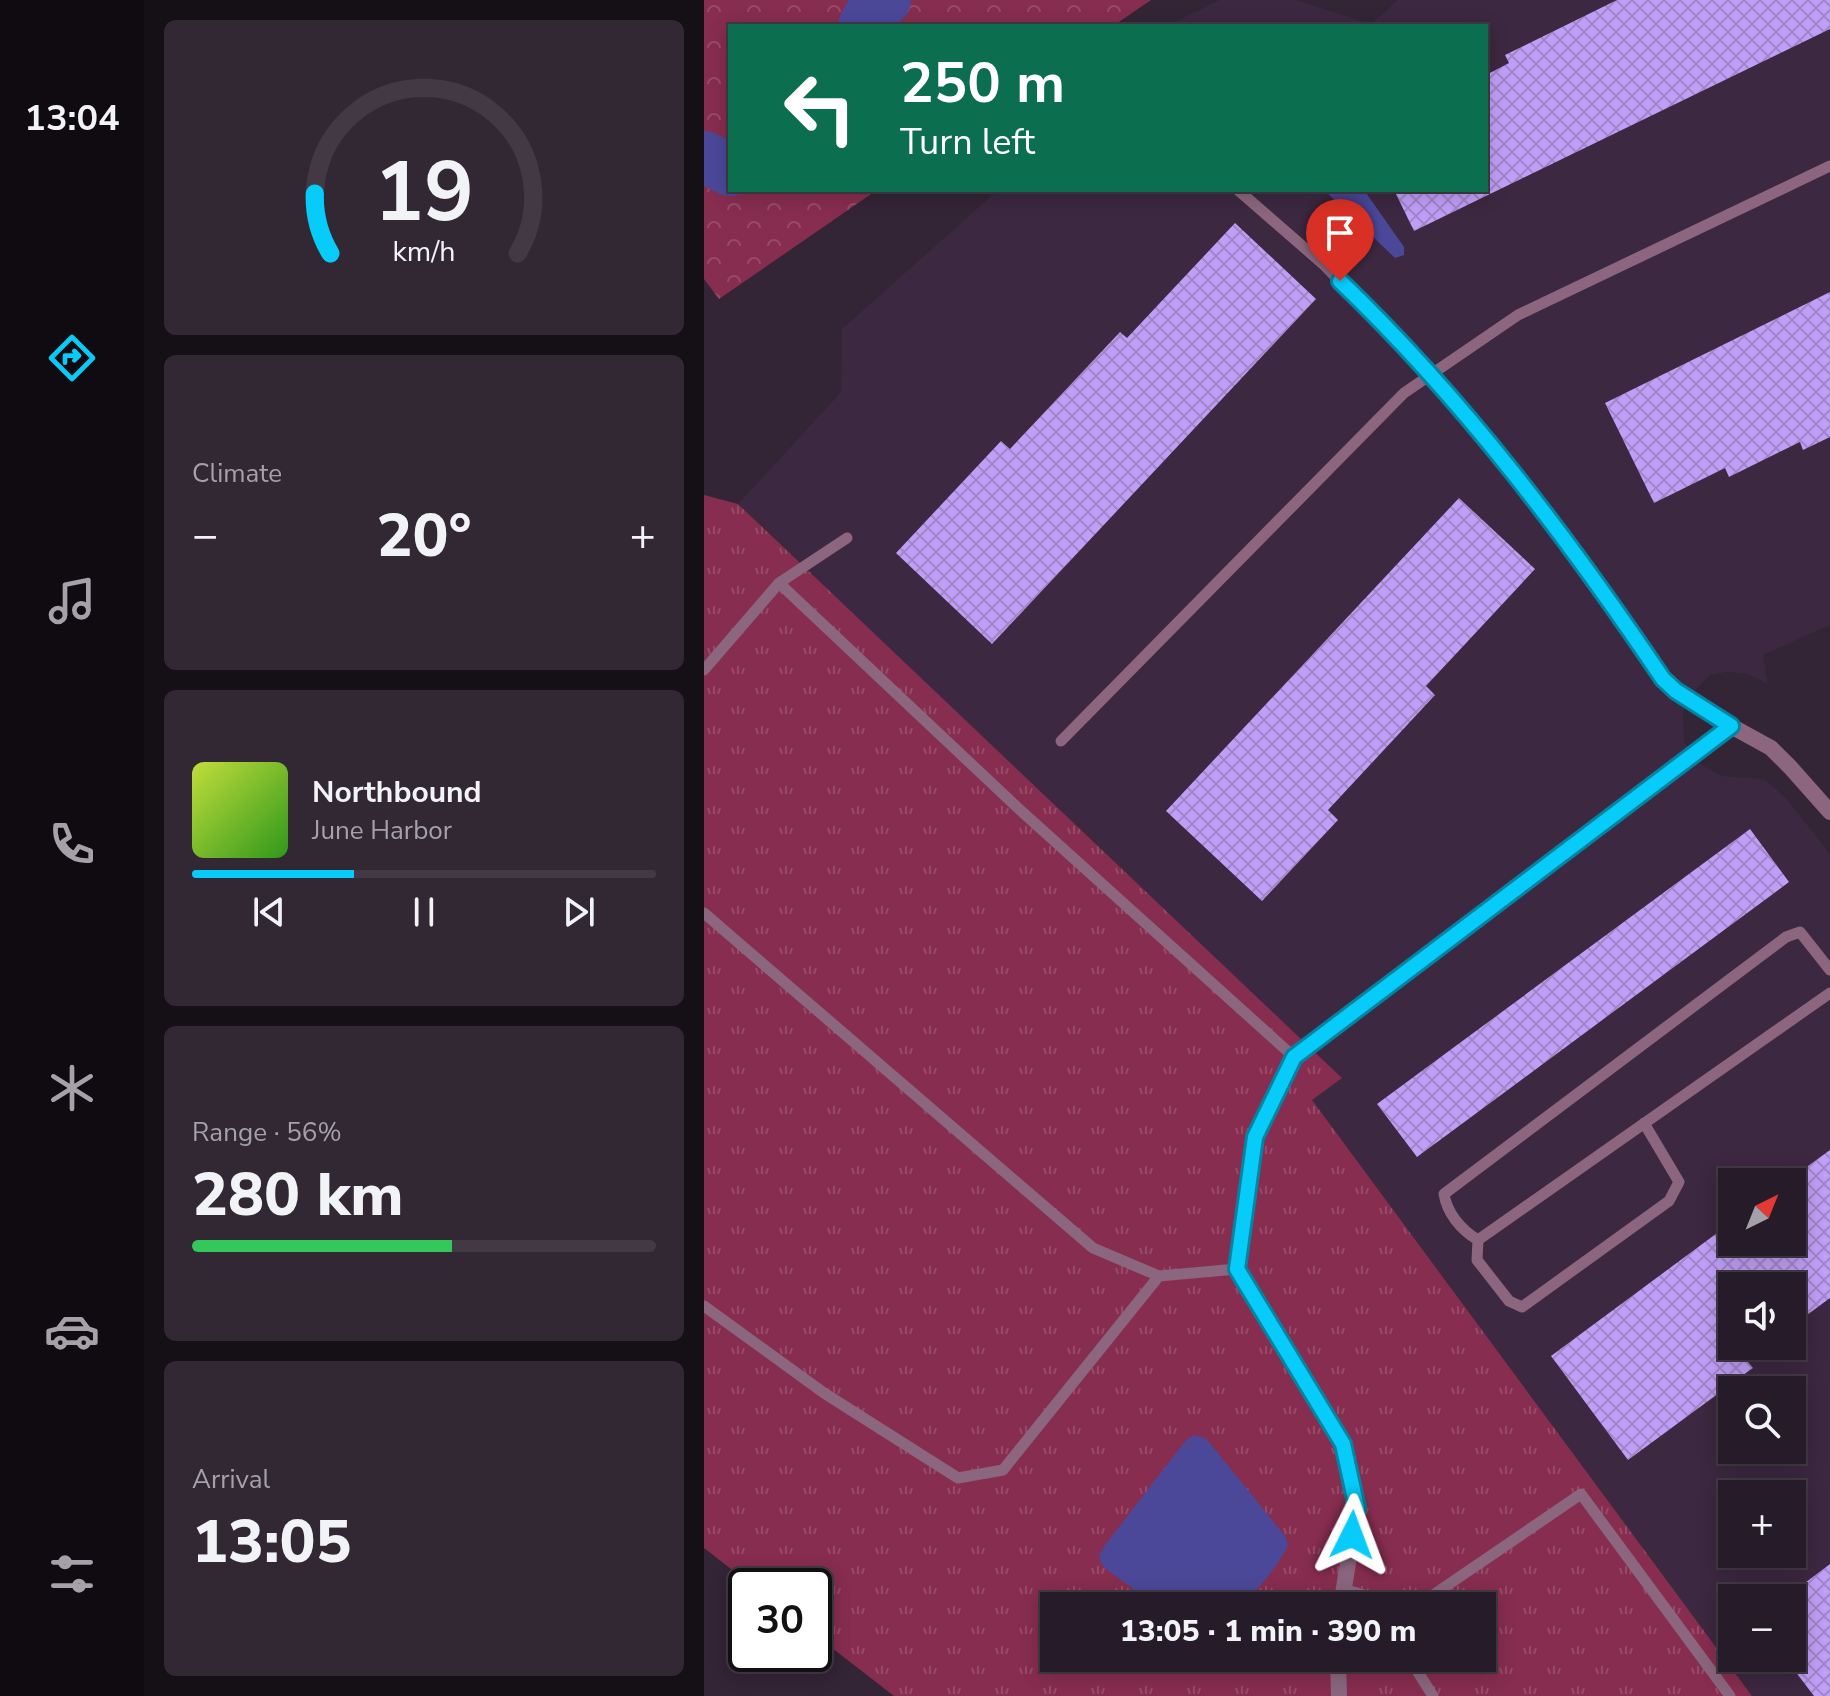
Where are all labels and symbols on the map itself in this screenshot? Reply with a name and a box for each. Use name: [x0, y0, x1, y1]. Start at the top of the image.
pin: [1306, 199, 1374, 281]
north arrow: [1718, 1168, 1806, 1256]
position arrow: [1310, 1493, 1394, 1577]
speed limit sign: 30: [728, 1568, 832, 1672]

